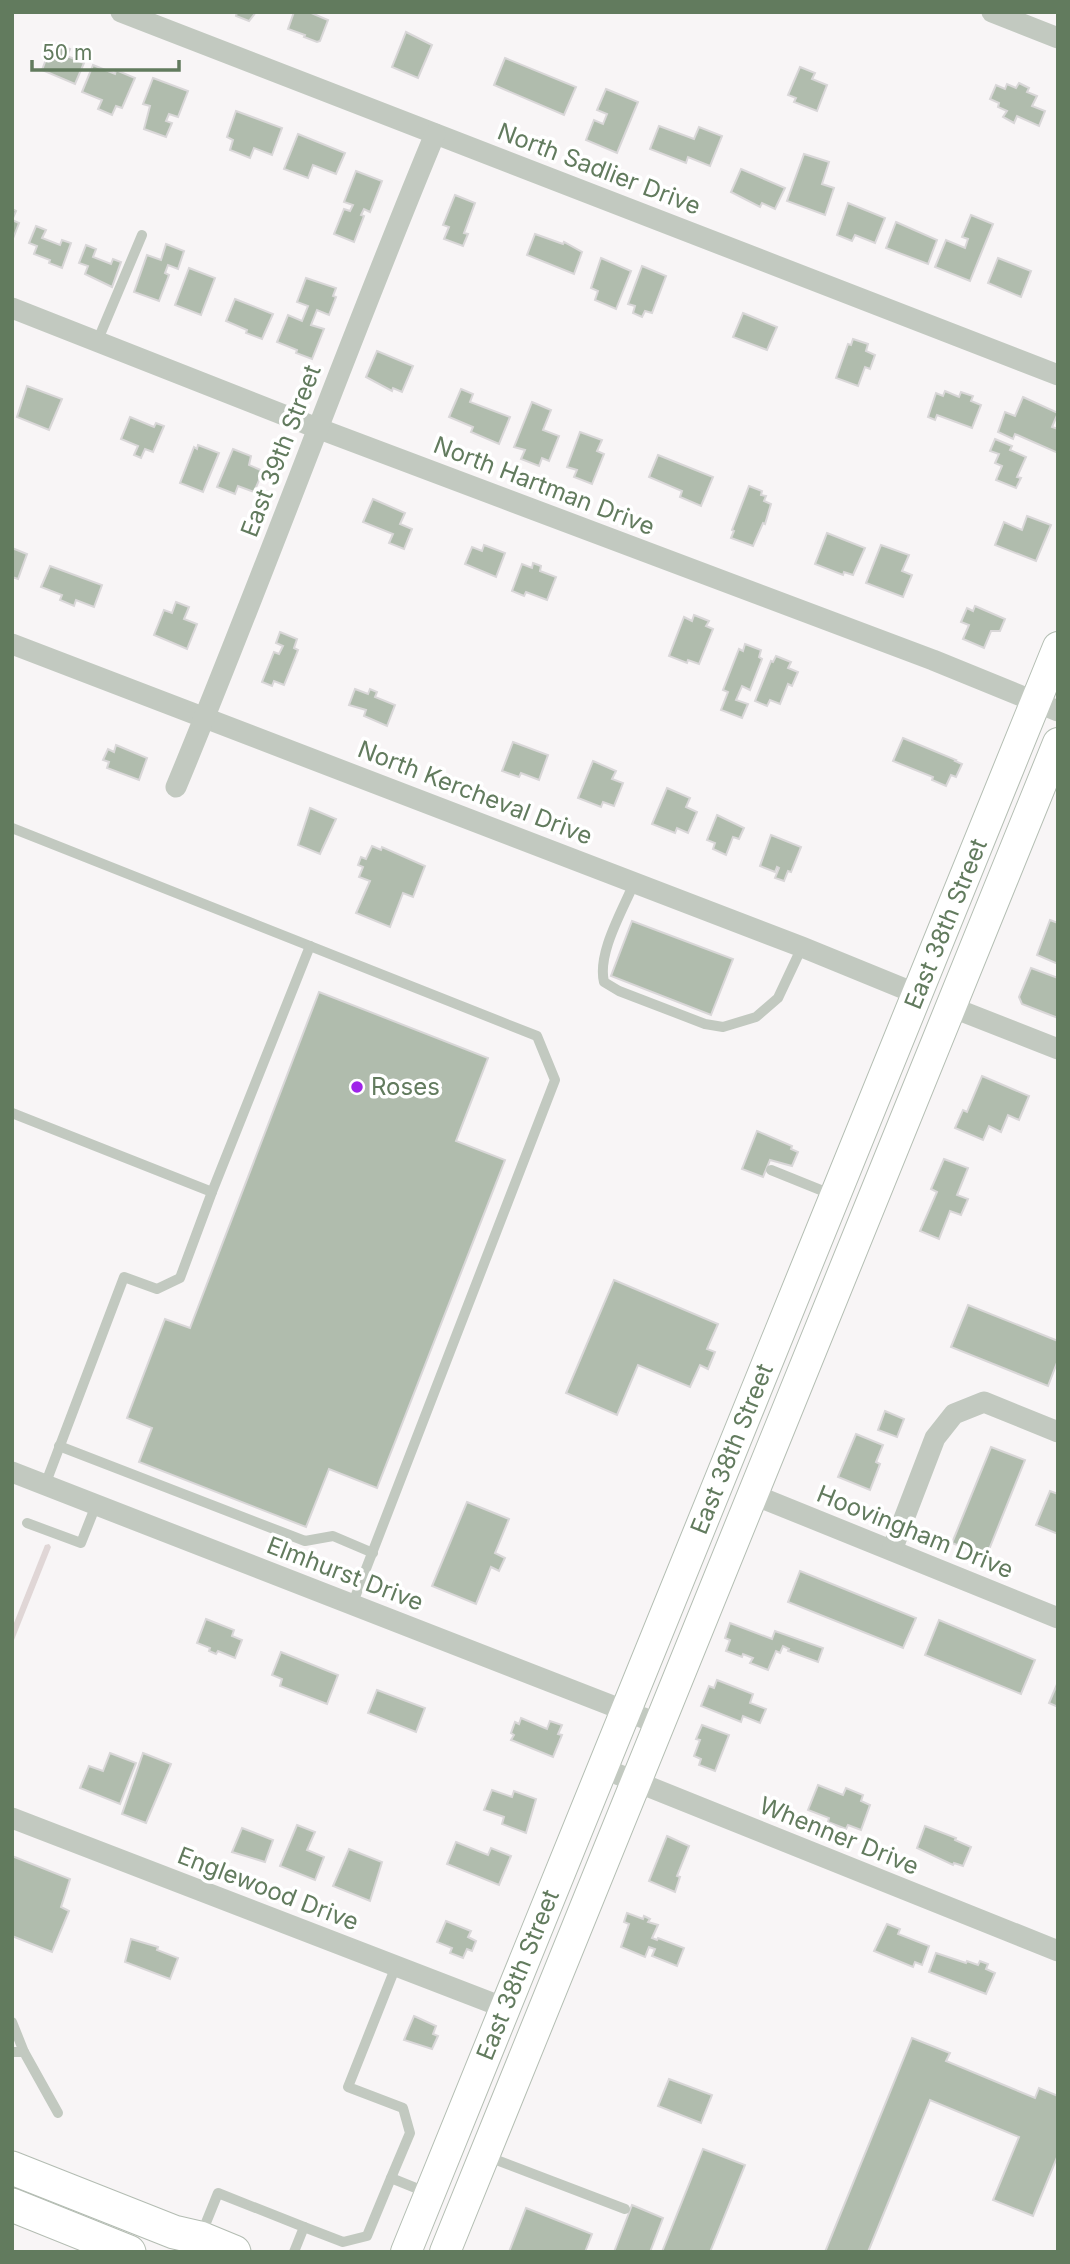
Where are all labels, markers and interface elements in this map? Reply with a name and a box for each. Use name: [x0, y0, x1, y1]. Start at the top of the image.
scale bar: [32, 28, 178, 72]
text: 50 m: [42, 40, 92, 65]
street label: North Sadlier Drive: [494, 116, 705, 221]
street label: East 39th Street: [234, 361, 327, 541]
street label: North Hartman Drive: [430, 430, 659, 541]
street label: North Kercheval Drive: [354, 734, 597, 851]
street label: East 38th Street: [898, 834, 993, 1013]
place label: Roses: [371, 1072, 440, 1101]
marker: Roses: [349, 1079, 365, 1095]
street label: East 38th Street: [684, 1359, 779, 1538]
street label: Hoovingham Drive: [813, 1479, 1018, 1584]
street label: Elmhurst Drive: [263, 1530, 428, 1617]
street label: Whenner Drive: [755, 1790, 923, 1881]
street label: Englewood Drive: [174, 1841, 363, 1936]
street label: East 38th Street: [470, 1885, 565, 2064]

